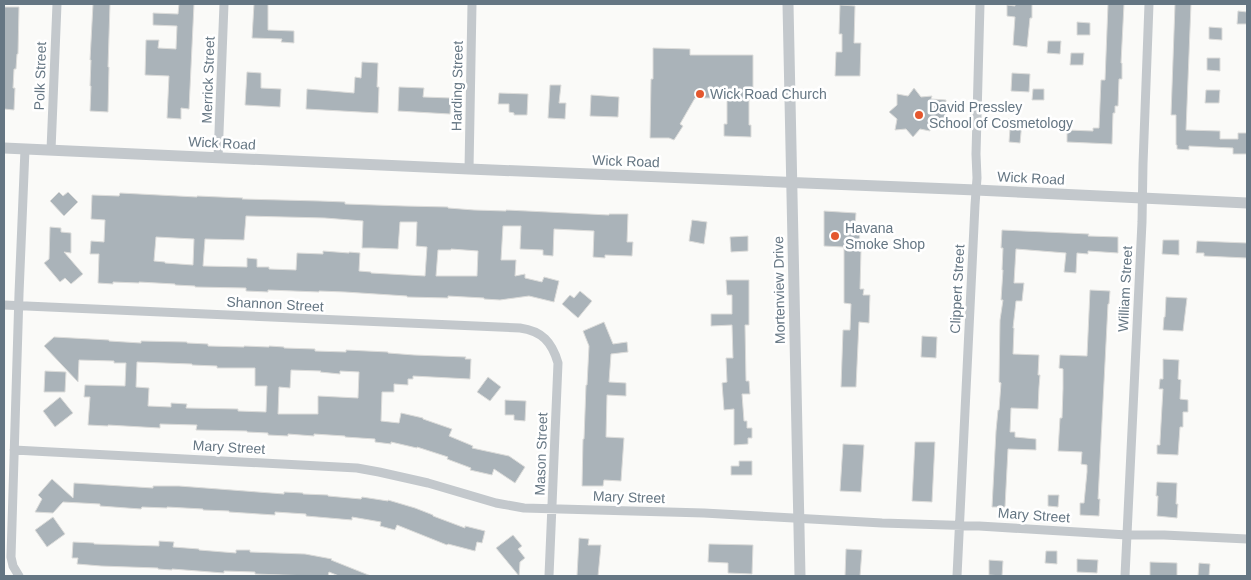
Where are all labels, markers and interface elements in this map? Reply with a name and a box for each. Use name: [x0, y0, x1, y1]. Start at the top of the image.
street label: Merrick Street: [198, 36, 218, 124]
street label: Polk Street: [31, 41, 49, 111]
street label: Harding Street: [448, 41, 466, 131]
place label: Wick Road Church: [710, 86, 827, 102]
marker: Wick Road Church: [694, 88, 706, 100]
place label: David Pressley School of Cosmetology: [929, 99, 1073, 131]
marker: David Pressley School of Cosmetology: [913, 109, 925, 121]
street label: Wick Road: [188, 133, 256, 153]
street label: Wick Road: [592, 152, 660, 170]
street label: Wick Road: [997, 168, 1065, 188]
place label: Havana Smoke Shop: [845, 220, 925, 252]
marker: Havana Smoke Shop: [829, 230, 841, 242]
street label: Mortenview Drive: [770, 236, 788, 344]
street label: Clippert Street: [947, 244, 967, 334]
street label: William Street: [1115, 245, 1135, 333]
street label: Shannon Street: [226, 293, 324, 315]
street label: Mason Street: [532, 412, 550, 496]
street label: Mary Street: [192, 437, 266, 457]
street label: Mary Street: [593, 488, 666, 506]
street label: Mary Street: [997, 504, 1071, 526]

